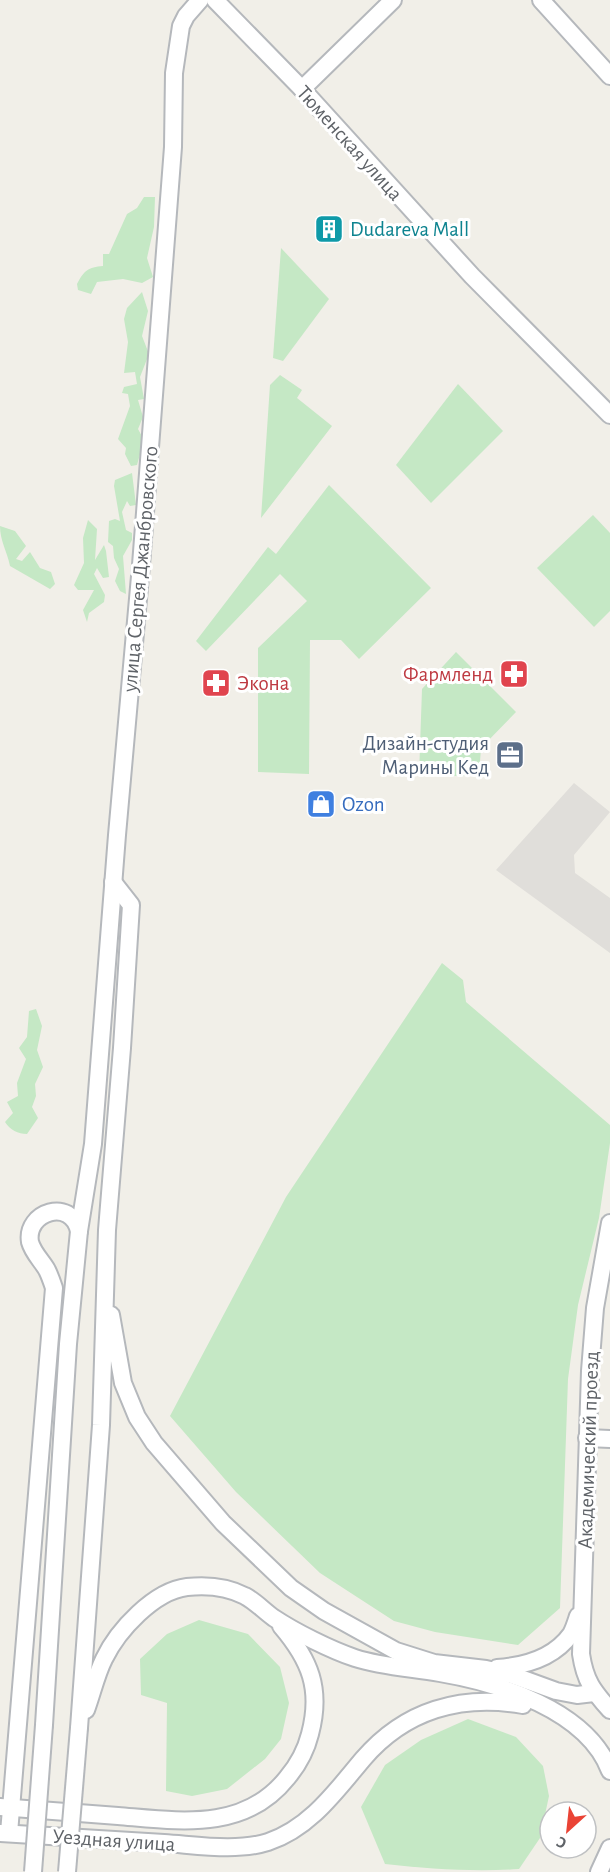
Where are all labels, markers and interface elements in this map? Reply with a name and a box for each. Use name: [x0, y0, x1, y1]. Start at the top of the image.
street label: Тюменская улица: [293, 82, 407, 205]
building icon: Dudareva Mall: [313, 213, 345, 245]
place label: Dudareva Mall: [350, 219, 469, 240]
street label: улица Сергея Джанбровского: [119, 445, 162, 694]
pharmacy icon: Фармленд: [498, 658, 530, 690]
place label: Фармленд: [403, 664, 493, 685]
pharmacy icon: Экона: [200, 667, 232, 699]
place label: Экона: [237, 673, 290, 694]
place label: Дизайн-студия Марины Кед: [362, 733, 489, 778]
office icon: Дизайн-студия Марины Кед: [494, 739, 526, 771]
shop icon: Ozon: [305, 788, 337, 820]
place label: Ozon: [342, 794, 385, 815]
street label: Академический проезд: [575, 1351, 602, 1549]
north arrow: [538, 1800, 598, 1860]
street label: Уездная улица: [52, 1826, 177, 1855]
text: С: [554, 1833, 569, 1852]

